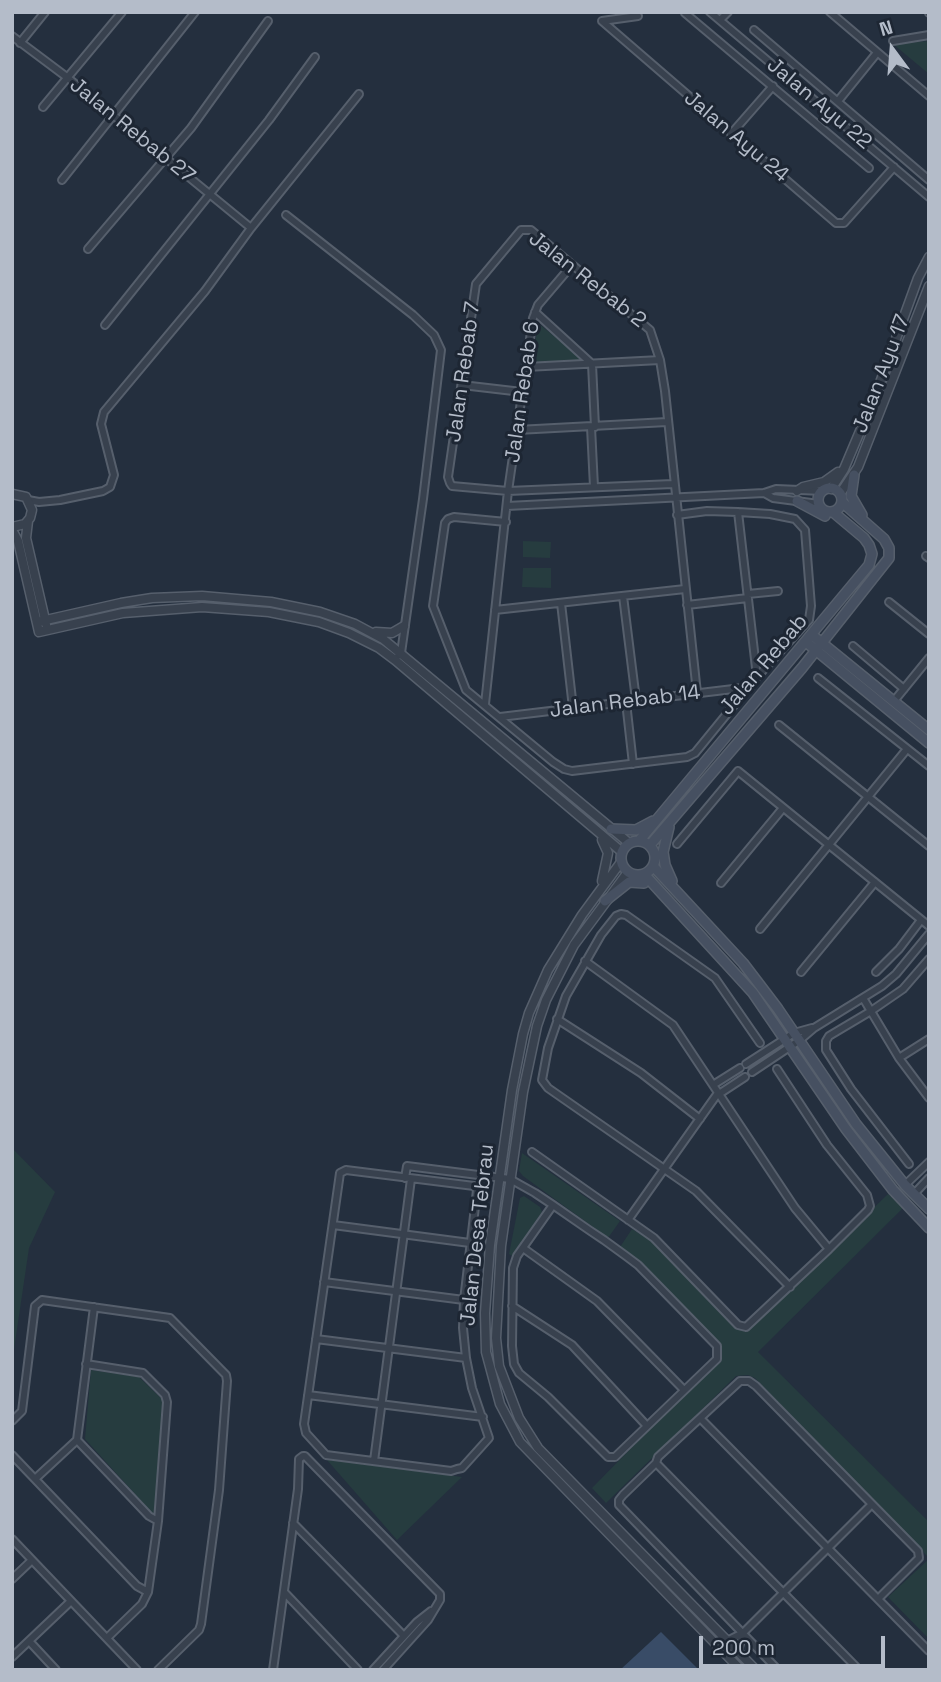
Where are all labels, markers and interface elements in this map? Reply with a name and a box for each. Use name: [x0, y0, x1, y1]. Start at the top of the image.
north arrow: [857, 14, 927, 84]
text: N: [877, 15, 896, 42]
street label: Jalan Ayu 22: [761, 53, 877, 155]
street label: Jalan Rebab 27: [64, 73, 200, 189]
street label: Jalan Ayu 24: [678, 86, 794, 188]
street label: Jalan Rebab 2: [523, 226, 651, 334]
street label: Jalan Rebab 7: [442, 300, 486, 444]
street label: Jalan Ayu 17: [848, 311, 916, 437]
street label: Jalan Rebab 6: [501, 320, 545, 464]
street label: Jalan Rebab: [714, 609, 814, 721]
street label: Jalan Rebab 14: [548, 680, 702, 724]
street label: Jalan Desa Tebrau: [456, 1143, 500, 1327]
scale bar: [703, 1622, 888, 1666]
text: 200 m: [712, 1634, 775, 1661]

